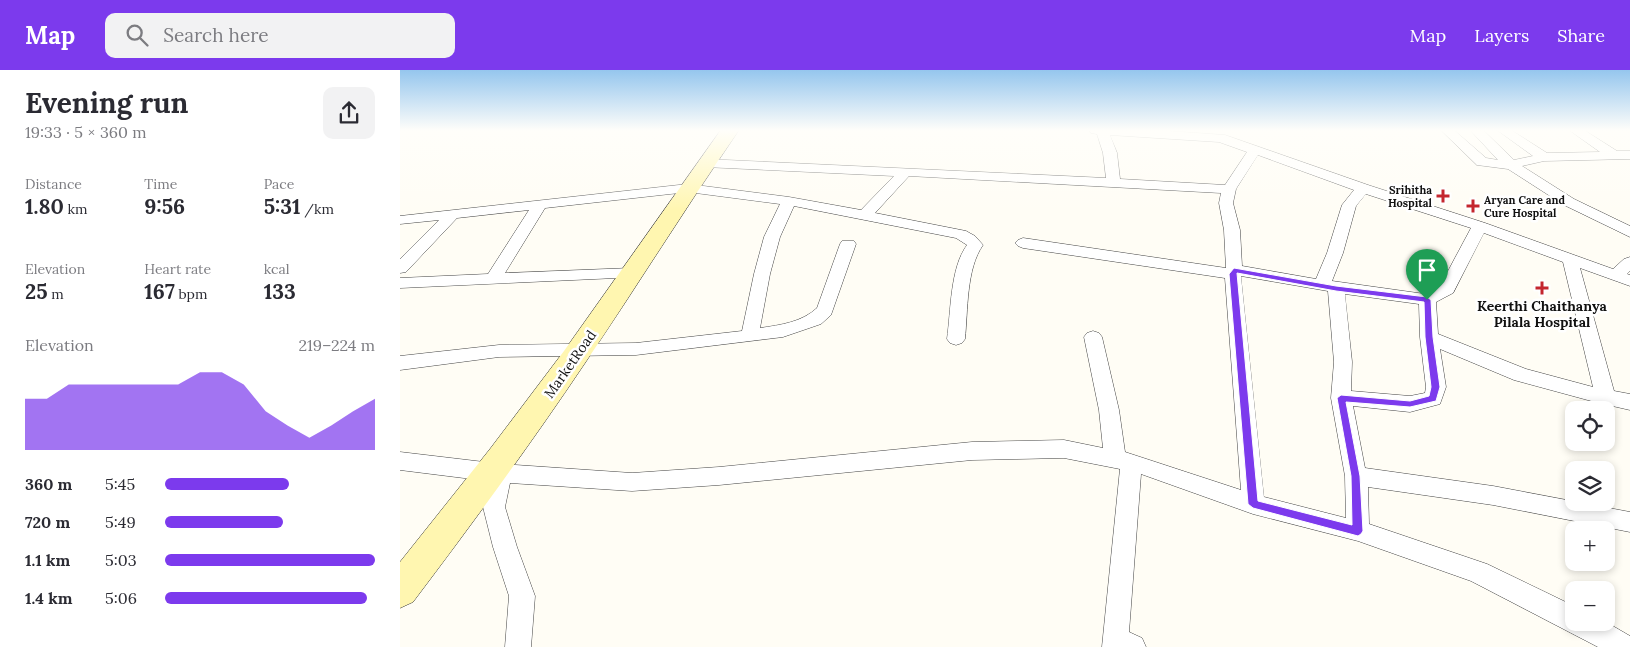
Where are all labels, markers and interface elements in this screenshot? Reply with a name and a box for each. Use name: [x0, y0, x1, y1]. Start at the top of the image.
search box: [105, 13, 455, 58]
text: Map: [25, 20, 75, 51]
icon: search: [123, 21, 151, 49]
text: Search here: [163, 23, 269, 47]
text: Map: [1410, 24, 1446, 47]
text: Layers: [1474, 24, 1529, 47]
text: Share: [1557, 24, 1605, 47]
text: Evening run: [25, 85, 188, 121]
button: share: [323, 87, 375, 139]
text: 19:33 · 5 × 360 m: [25, 122, 147, 142]
text: Distance: [25, 175, 82, 193]
text: Time: [144, 175, 177, 193]
text: Pace: [264, 175, 294, 193]
place label: Srihitha Hospital: [1388, 183, 1433, 210]
marker: Srihitha Hospital: [1436, 189, 1450, 203]
text: 1.80: [25, 193, 64, 220]
text: 9:56: [144, 193, 185, 220]
text: 5:31: [264, 193, 301, 220]
place label: Aryan Care and Cure Hospital: [1484, 193, 1566, 220]
marker: Aryan Care and Cure Hospital: [1466, 199, 1480, 213]
text: km: [64, 200, 88, 218]
text: /km: [301, 200, 334, 218]
pin: [1406, 249, 1448, 300]
icon: arrive: [1413, 256, 1441, 284]
text: Elevation: [25, 260, 85, 278]
text: Heart rate: [144, 260, 211, 278]
text: kcal: [264, 260, 290, 278]
text: 25: [25, 278, 48, 305]
text: 167: [144, 278, 175, 305]
text: 133: [264, 278, 296, 305]
marker: Keerthi Chaithanya Pilala Hospital: [1535, 281, 1549, 295]
text: m: [48, 285, 64, 303]
text: bpm: [175, 285, 208, 303]
place label: Keerthi Chaithanya Pilala Hospital: [1477, 297, 1608, 331]
street label: MarketRoad: [540, 327, 600, 401]
text: Elevation: [25, 335, 94, 355]
text: 219–224 m: [298, 335, 375, 355]
map controls: [1565, 401, 1615, 631]
button: locate: [1565, 401, 1615, 451]
button: layers: [1565, 461, 1615, 511]
text: 360 m: [25, 474, 72, 494]
text: 5:45: [105, 474, 135, 494]
text: 720 m: [25, 512, 70, 532]
text: 5:49: [105, 512, 136, 532]
button: +: [1565, 521, 1615, 571]
text: 1.1 km: [25, 550, 70, 570]
text: 5:03: [105, 550, 137, 570]
button: −: [1565, 581, 1615, 631]
text: 1.4 km: [25, 588, 72, 608]
text: 5:06: [105, 588, 137, 608]

